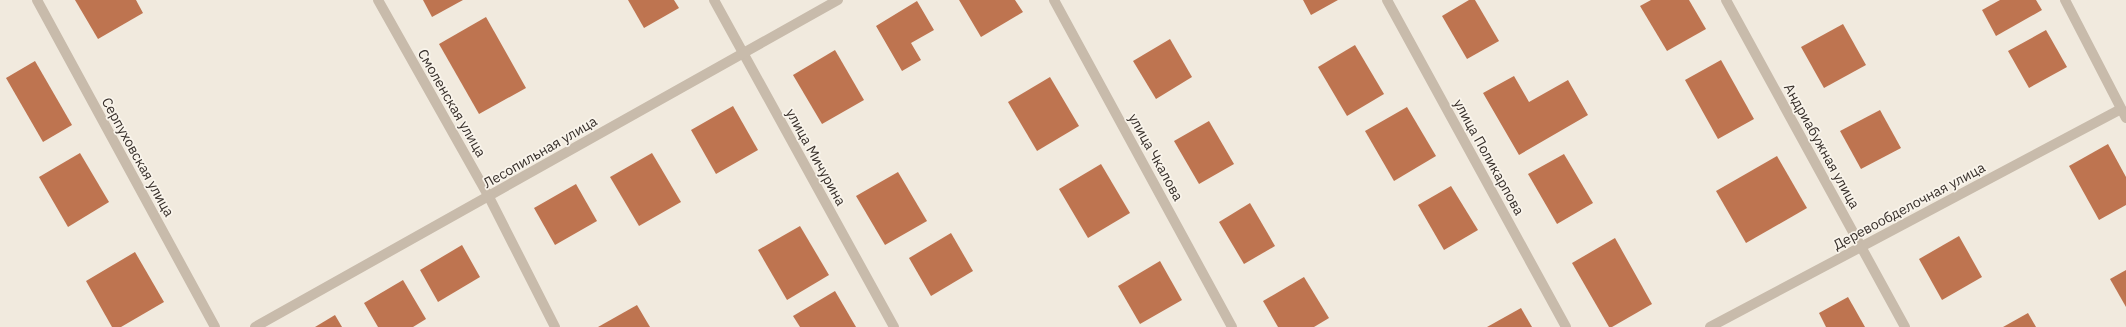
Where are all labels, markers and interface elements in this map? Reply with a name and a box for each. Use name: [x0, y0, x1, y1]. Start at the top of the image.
street label: Смоленская улица: [414, 46, 490, 161]
street label: Андриабужная улица: [1780, 80, 1864, 212]
street label: Серпуховская улица: [98, 94, 179, 220]
street label: улица Поликарпова: [1450, 96, 1529, 219]
street label: улица Мичурина: [782, 105, 850, 209]
street label: улица Чкалова: [1125, 110, 1188, 204]
street label: Лесопильная улица: [480, 112, 601, 192]
street label: Деревообделочная улица: [1830, 158, 1989, 254]

